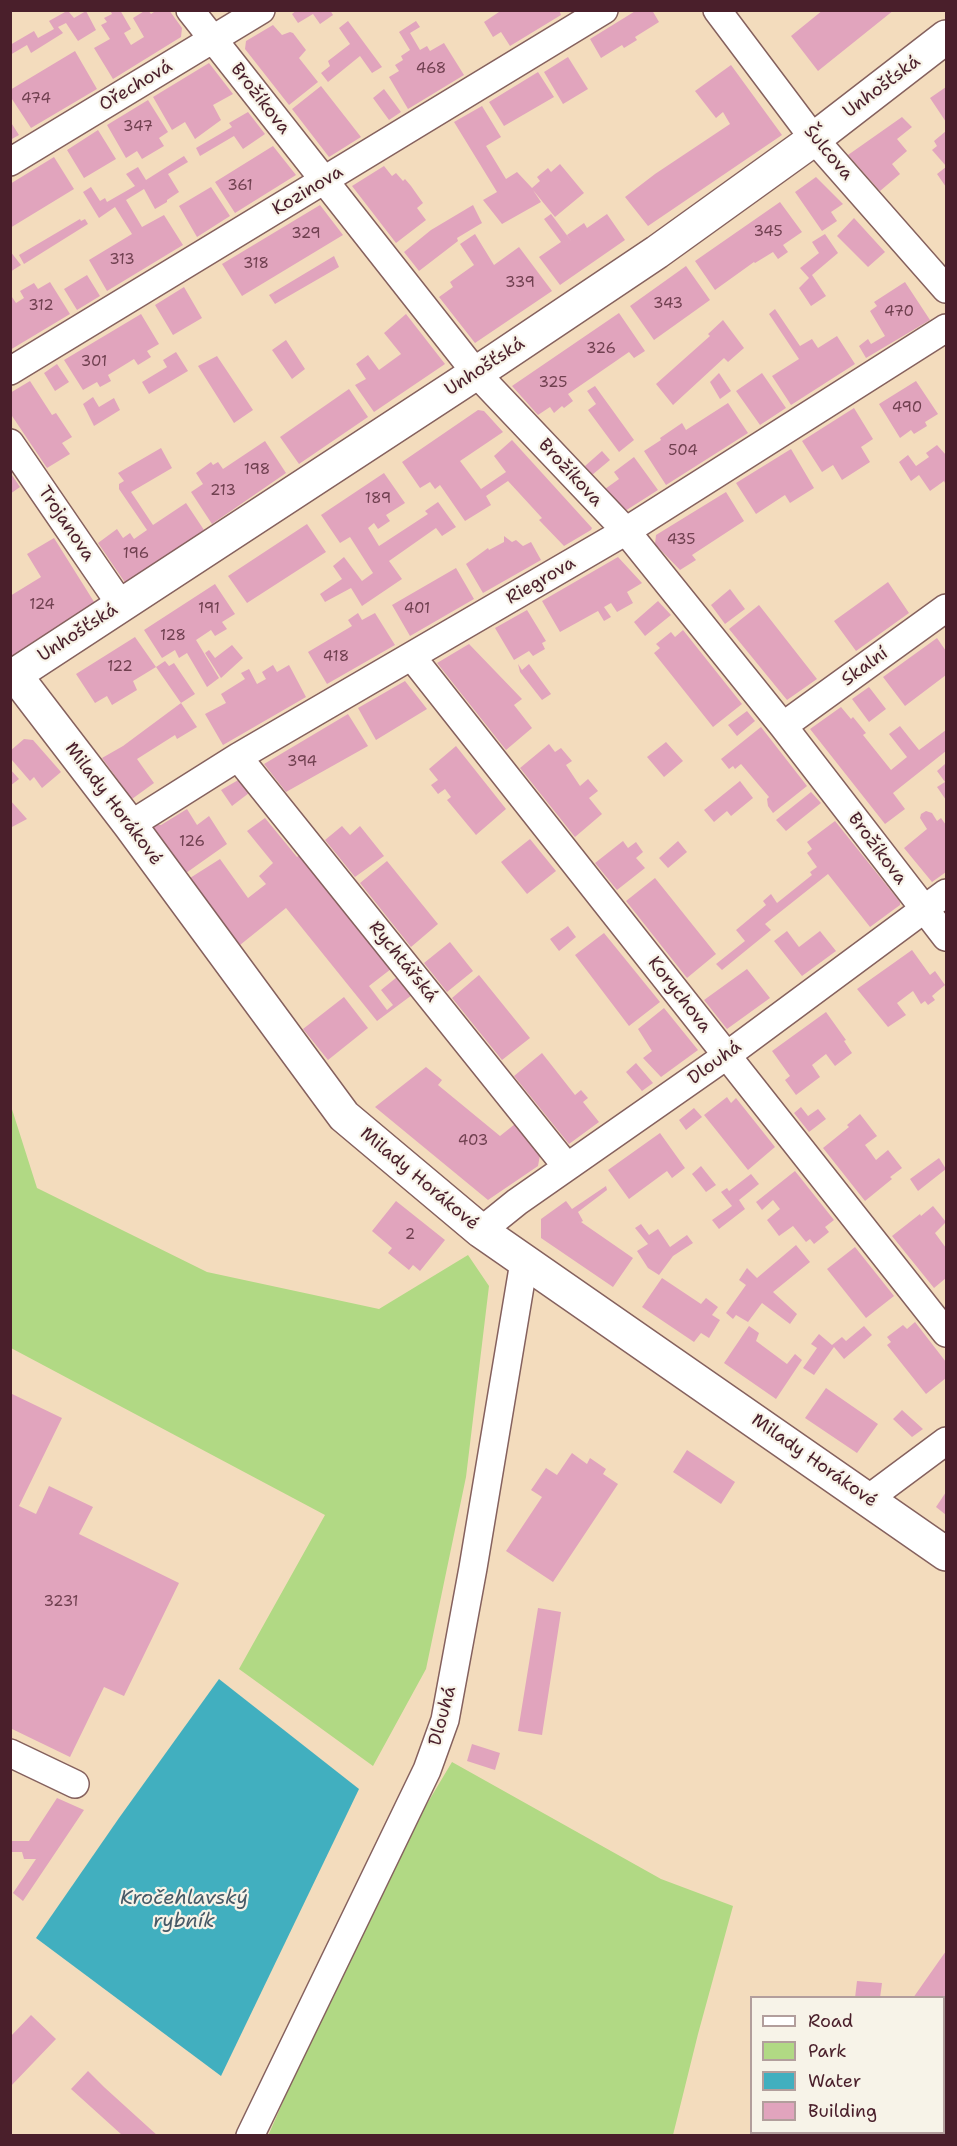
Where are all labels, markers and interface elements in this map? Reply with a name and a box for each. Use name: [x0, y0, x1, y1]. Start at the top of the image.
street label: Unhošťská: [839, 51, 925, 123]
street label: Ořechová: [96, 56, 176, 116]
street label: Brožíkova: [226, 59, 294, 139]
house number: 468: [416, 60, 446, 78]
house number: 474: [21, 90, 51, 108]
house number: 347: [123, 118, 153, 136]
street label: Šulcova: [799, 121, 857, 185]
street label: Kozinova: [269, 162, 347, 220]
house number: 361: [227, 177, 253, 195]
house number: 345: [753, 223, 783, 241]
house number: 329: [291, 225, 321, 243]
house number: 313: [109, 251, 135, 269]
house number: 318: [243, 255, 269, 273]
house number: 339: [505, 274, 535, 292]
house number: 343: [653, 295, 683, 313]
house number: 312: [28, 297, 54, 315]
house number: 470: [884, 303, 914, 321]
street label: Unhošťská: [441, 333, 529, 401]
house number: 326: [586, 340, 616, 358]
house number: 301: [81, 353, 107, 371]
house number: 325: [539, 374, 567, 392]
house number: 490: [892, 399, 922, 417]
street label: Brožíkova: [533, 435, 607, 511]
house number: 504: [668, 442, 698, 460]
house number: 198: [244, 461, 270, 479]
street label: Trojanova: [33, 482, 99, 566]
house number: 213: [210, 482, 236, 500]
house number: 189: [365, 490, 391, 508]
house number: 435: [667, 531, 695, 549]
house number: 196: [123, 545, 149, 563]
street label: Riegrova: [502, 552, 580, 610]
house number: 124: [29, 596, 55, 614]
street label: Unhošťská: [34, 599, 122, 667]
house number: 191: [198, 600, 220, 618]
house number: 401: [404, 600, 430, 618]
house number: 128: [160, 627, 186, 645]
street label: Skalní: [838, 643, 892, 691]
house number: 418: [323, 648, 349, 666]
house number: 122: [107, 658, 133, 676]
street label: Milady Horákové: [60, 738, 166, 870]
house number: 394: [287, 753, 317, 771]
street label: Brožíkova: [843, 809, 911, 889]
house number: 126: [179, 833, 205, 851]
street label: Rychtářská: [364, 917, 442, 1007]
street label: Korychova: [643, 953, 715, 1037]
street label: Dlouhá: [684, 1036, 746, 1090]
street label: Milady Horákové: [355, 1123, 483, 1235]
house number: 403: [458, 1132, 488, 1150]
house number: 2: [405, 1226, 415, 1244]
street label: Milady Horákové: [747, 1410, 881, 1512]
house number: 3231: [43, 1593, 79, 1611]
street label: Dlouhá: [425, 1684, 461, 1748]
water label: Kročehlavský rybník: [120, 1887, 248, 1934]
legend: [750, 1996, 945, 2134]
text: Road: [808, 2009, 853, 2033]
text: Park: [808, 2039, 847, 2063]
text: Water: [808, 2069, 861, 2093]
text: Building: [808, 2099, 877, 2123]

